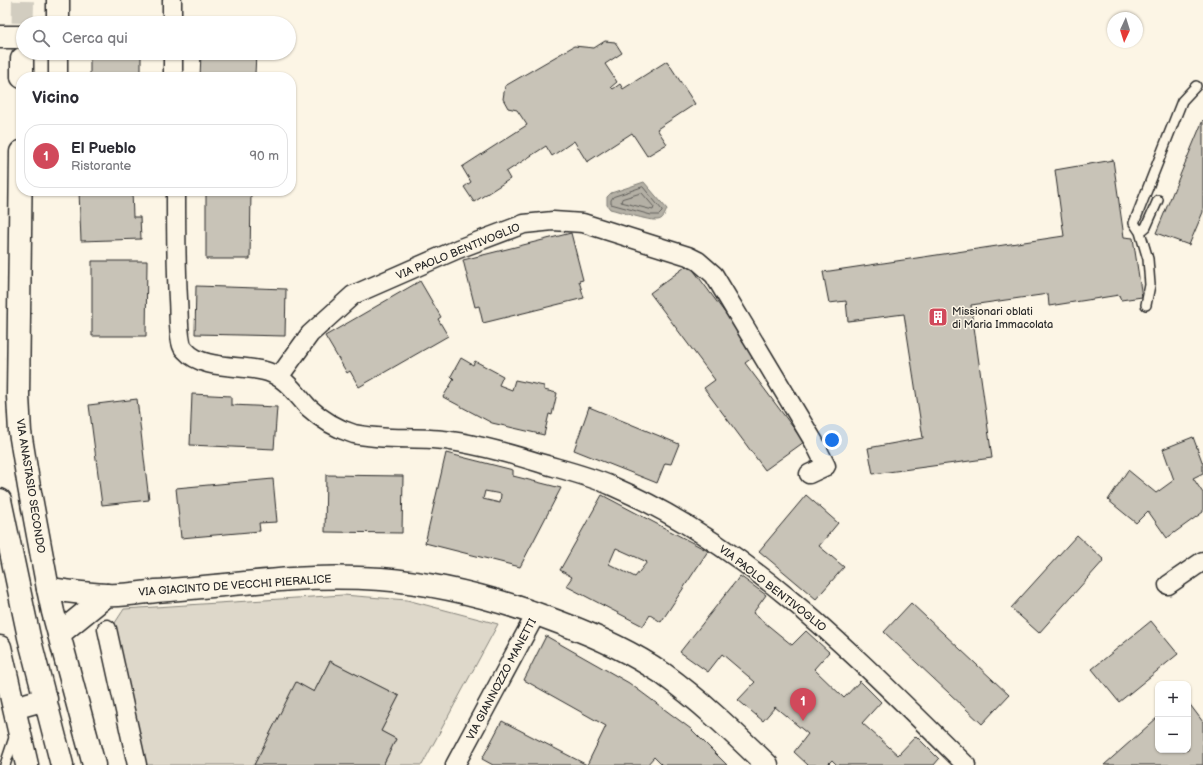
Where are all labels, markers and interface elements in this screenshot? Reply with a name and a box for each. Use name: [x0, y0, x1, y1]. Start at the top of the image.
north arrow: [1107, 12, 1143, 48]
search box: [16, 16, 296, 60]
icon: search: [30, 27, 52, 49]
text: Cerca qui: [62, 29, 128, 48]
text: Vicino: [32, 88, 79, 108]
text: El Pueblo: [71, 139, 136, 158]
text: 1: [43, 148, 49, 164]
text: 90 m: [250, 148, 279, 164]
text: Ristorante: [71, 158, 131, 174]
street label: VIA PAOLO BENTIVOGLIO: [394, 221, 522, 282]
place label: Missionari oblati di Maria Immacolata: [952, 305, 1053, 331]
building icon: Missionari oblati di Maria Immacolata: [927, 306, 949, 328]
street label: VIA ANASTASIO SECONDO: [13, 418, 48, 554]
your location: [822, 430, 842, 450]
street label: VIA PAOLO BENTIVOGLIO: [717, 543, 829, 634]
street label: VIA GIACINTO DE VECCHI PIERALICE: [138, 572, 332, 599]
street label: VIA GIANNOZZO MANETTI: [464, 616, 539, 742]
map controls: [1155, 681, 1191, 753]
button: +: [1155, 681, 1191, 717]
pin: 1: [790, 688, 816, 721]
button: −: [1155, 717, 1191, 753]

